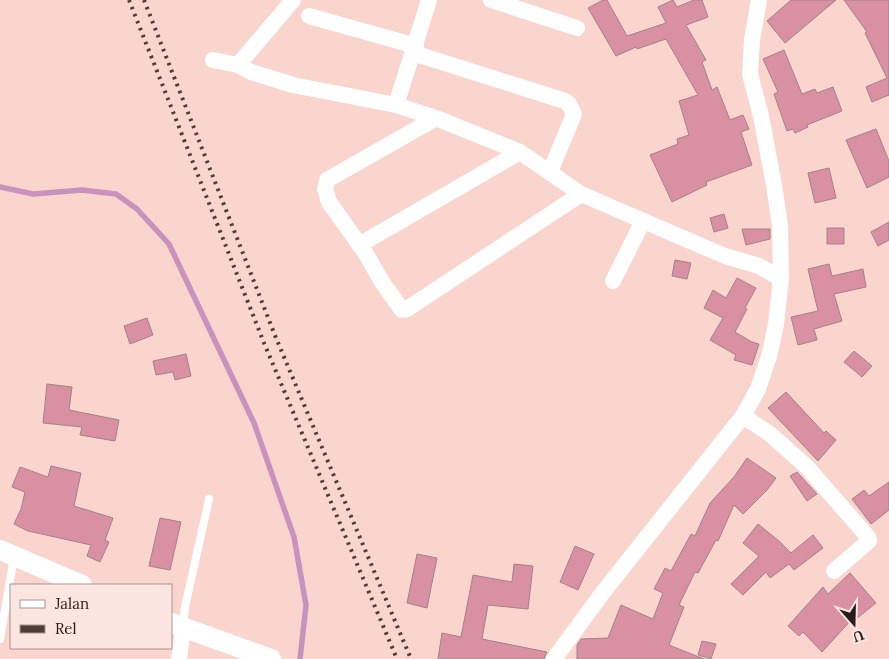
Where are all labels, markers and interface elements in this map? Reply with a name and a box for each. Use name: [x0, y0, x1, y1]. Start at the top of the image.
legend: [10, 584, 172, 649]
text: Jalan: [54, 594, 89, 613]
north arrow: [829, 599, 879, 649]
text: Rel: [55, 619, 77, 638]
text: U: [850, 626, 867, 647]

